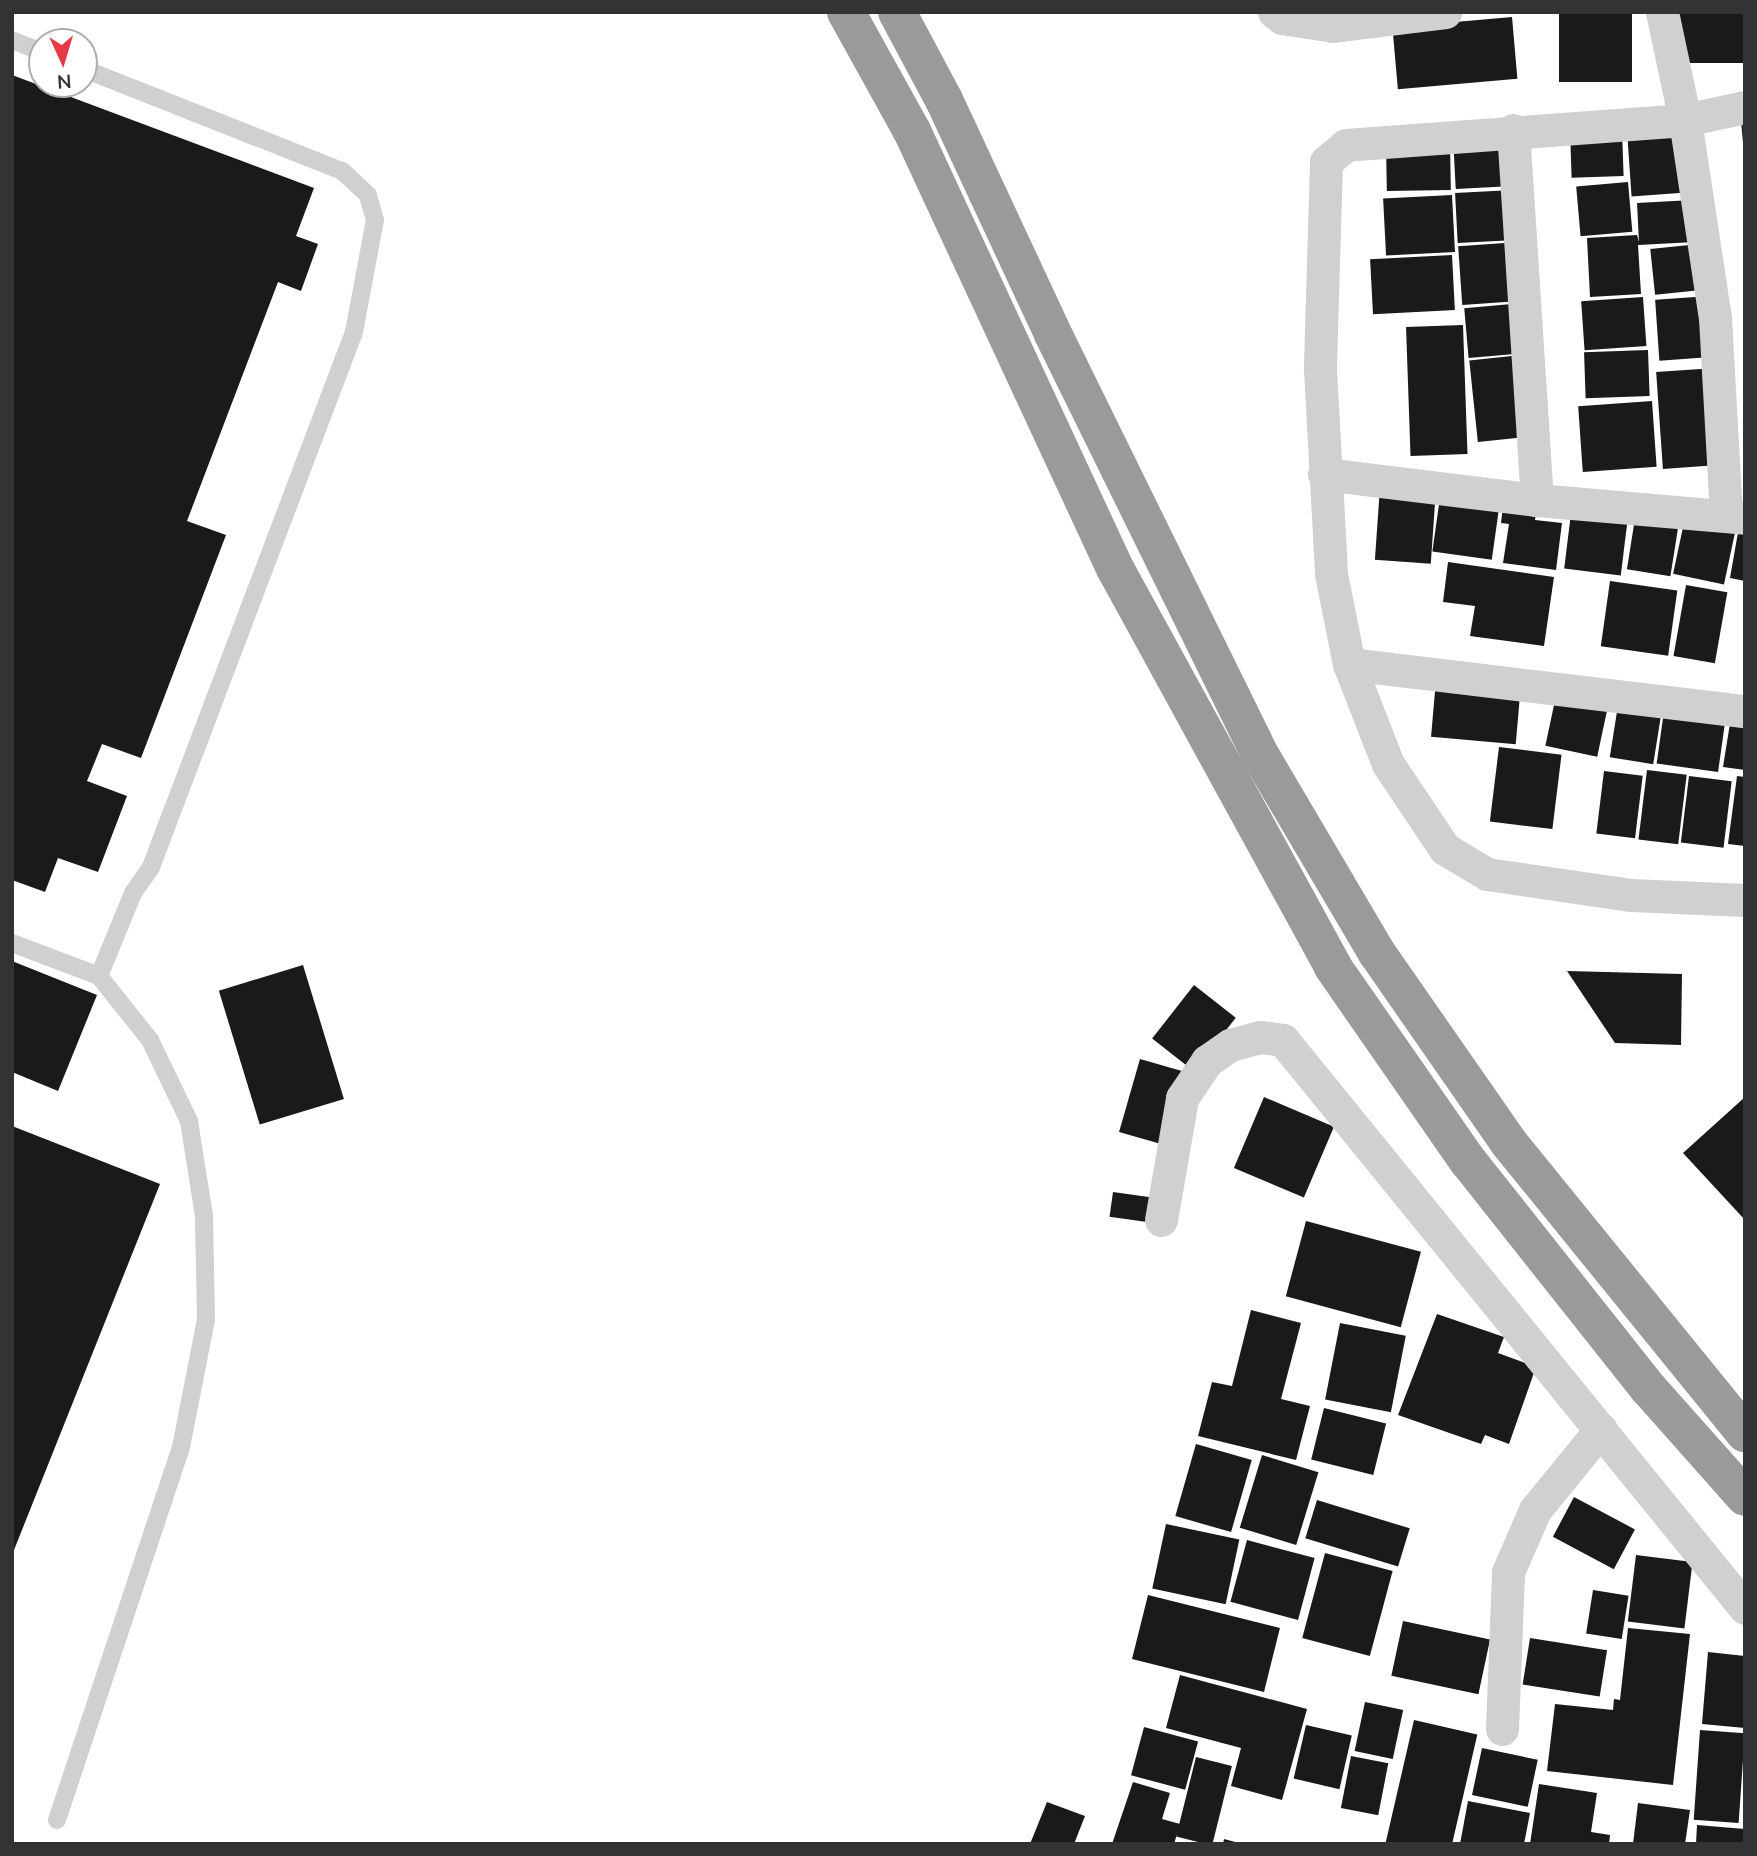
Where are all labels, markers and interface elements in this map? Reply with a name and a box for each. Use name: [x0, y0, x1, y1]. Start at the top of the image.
north arrow: [28, 28, 98, 98]
text: N: [56, 69, 72, 94]

